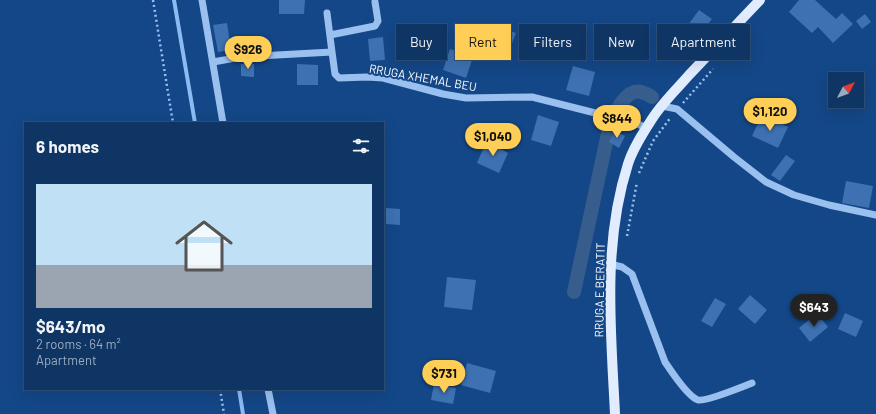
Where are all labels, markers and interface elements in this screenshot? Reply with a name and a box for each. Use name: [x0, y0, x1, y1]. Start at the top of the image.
chip: Buy: [396, 24, 447, 60]
chip: Rent: [455, 24, 511, 60]
chip: Filters: [519, 24, 586, 60]
chip: New: [594, 24, 649, 60]
chip: Apartment: [657, 24, 750, 60]
pin: $926: [224, 36, 272, 70]
text: $926: [234, 41, 262, 57]
street label: RRUGA XHEMAL BEU: [368, 61, 478, 93]
north arrow: [828, 72, 864, 108]
map controls: [828, 72, 864, 108]
pin: $1,120: [737, 98, 803, 132]
text: $1,120: [753, 103, 787, 119]
pin: $844: [593, 105, 641, 139]
text: $844: [602, 110, 632, 126]
pin: $1,040: [460, 123, 526, 157]
text: $1,040: [474, 128, 512, 144]
icon: filters: [350, 135, 372, 157]
text: 6 homes: [36, 136, 99, 156]
icon: home: [168, 210, 240, 282]
street label: RRUGA E BERATIT: [591, 242, 607, 338]
pin: $643: [790, 294, 838, 328]
text: $643: [799, 299, 829, 315]
text: $643/mo: [36, 316, 105, 336]
text: 2 rooms · 64 m²: [36, 336, 121, 352]
text: Apartment: [36, 352, 97, 368]
pin: $731: [420, 360, 468, 394]
text: $731: [431, 365, 457, 381]

